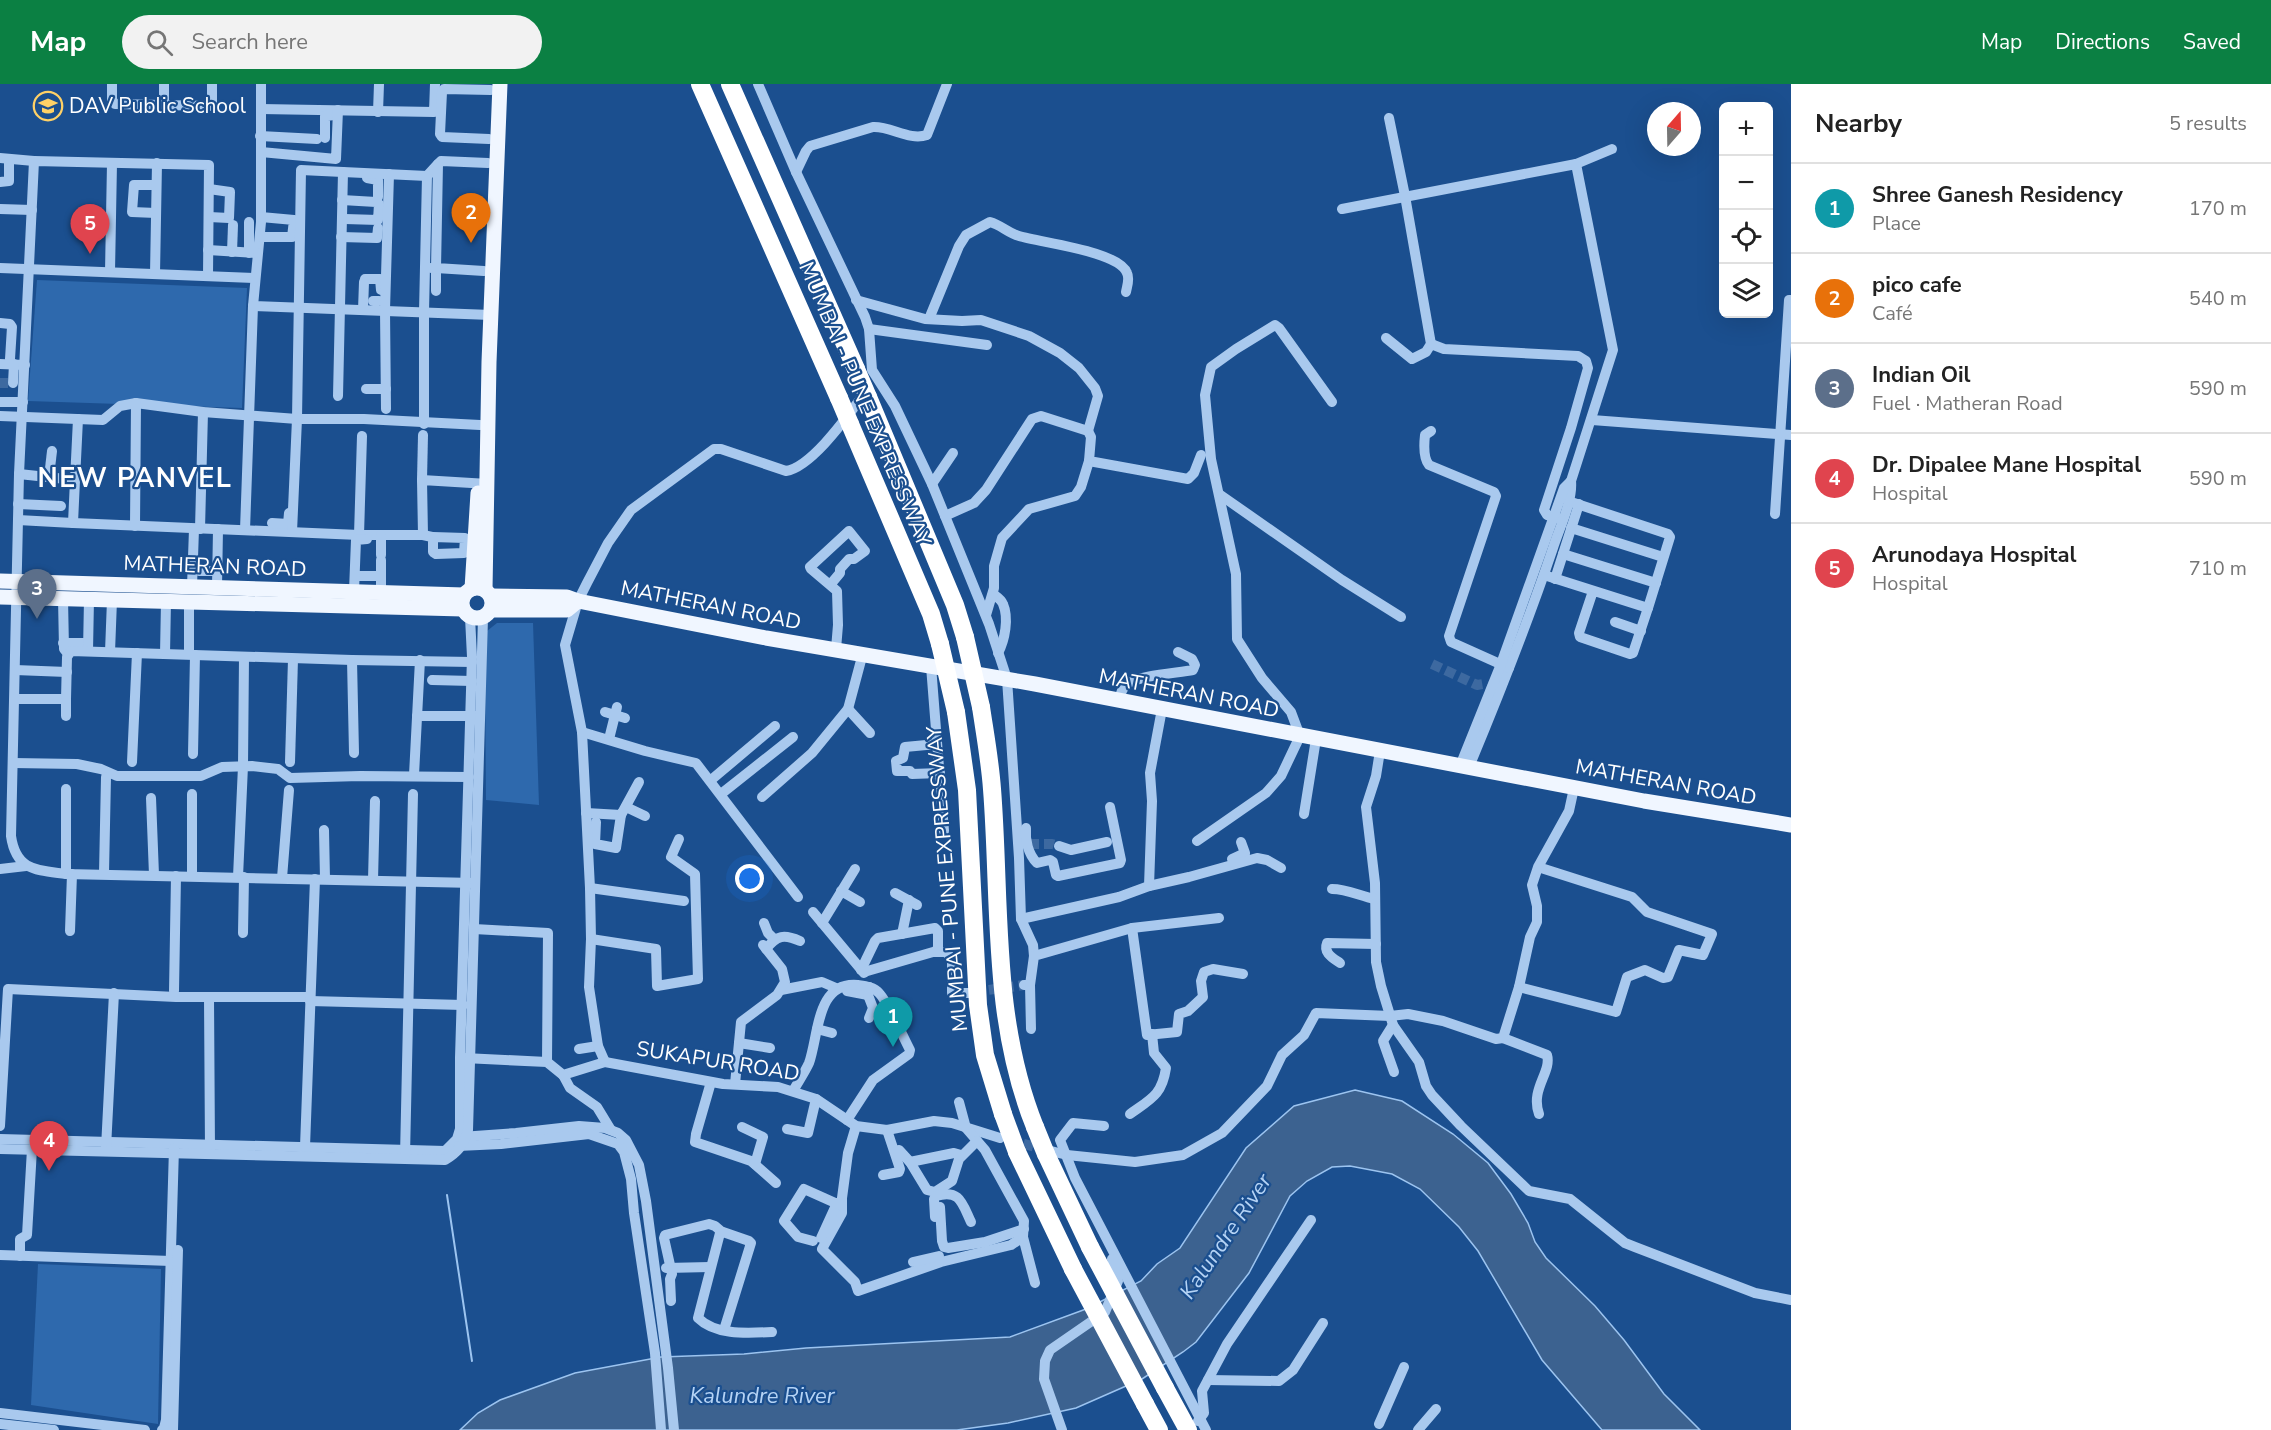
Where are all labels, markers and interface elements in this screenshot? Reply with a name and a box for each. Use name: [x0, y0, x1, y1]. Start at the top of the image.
search box: [122, 15, 542, 69]
text: Map: [30, 23, 86, 61]
icon: search: [143, 26, 176, 59]
text: Search here: [191, 27, 308, 57]
text: Map: [1981, 28, 2022, 56]
text: Directions: [2055, 28, 2150, 56]
text: Saved: [2183, 28, 2241, 56]
school or university icon: DAV Public School: [32, 90, 64, 122]
place label: DAV Public School: [69, 92, 247, 120]
north arrow: [1647, 102, 1701, 156]
map controls: [1719, 102, 1773, 318]
button: +: [1719, 102, 1773, 156]
text: Nearby: [1815, 106, 1902, 141]
text: 5 results: [2169, 110, 2247, 137]
button: −: [1719, 156, 1773, 210]
text: Shree Ganesh Residency: [1872, 180, 2123, 210]
pin: 2: [452, 194, 490, 243]
text: 1: [1829, 195, 1841, 222]
text: 170 m: [2189, 195, 2247, 222]
pin: 5: [70, 204, 110, 254]
button: locate: [1719, 210, 1773, 264]
text: Place: [1872, 210, 1921, 237]
street label: MUMBAI - PUNE EXPRESSWAY: [792, 257, 938, 551]
button: layers: [1719, 264, 1773, 318]
text: pico cafe: [1872, 270, 1962, 300]
text: 2: [1829, 285, 1841, 312]
text: 540 m: [2189, 285, 2247, 312]
text: Café: [1872, 300, 1913, 327]
text: Indian Oil: [1872, 360, 1971, 390]
text: 3: [1829, 375, 1841, 402]
text: 590 m: [2189, 375, 2247, 402]
text: Fuel · Matheran Road: [1872, 390, 2063, 417]
text: Dr. Dipalee Mane Hospital: [1872, 450, 2141, 480]
district label: NEW PANVEL: [37, 460, 233, 497]
text: 4: [1829, 465, 1841, 492]
text: 590 m: [2189, 465, 2247, 492]
text: Hospital: [1872, 480, 1948, 507]
text: Arunodaya Hospital: [1872, 540, 2076, 570]
street label: MATHERAN ROAD: [123, 549, 307, 583]
text: 5: [1829, 555, 1841, 582]
text: 710 m: [2189, 555, 2247, 582]
pin: 3: [18, 570, 57, 619]
text: Hospital: [1872, 570, 1948, 597]
street label: MATHERAN ROAD: [618, 574, 804, 636]
street label: MATHERAN ROAD: [1096, 662, 1282, 724]
street label: MUMBAI - PUNE EXPRESSWAY: [920, 725, 974, 1033]
street label: MATHERAN ROAD: [1573, 752, 1759, 812]
your location: [735, 864, 764, 893]
pin: 1: [874, 998, 912, 1047]
street label: SUKAPUR ROAD: [634, 1034, 802, 1088]
pin: 4: [29, 1122, 68, 1171]
water label: Kalundre River: [1173, 1167, 1280, 1305]
water label: Kalundre River: [689, 1381, 836, 1411]

